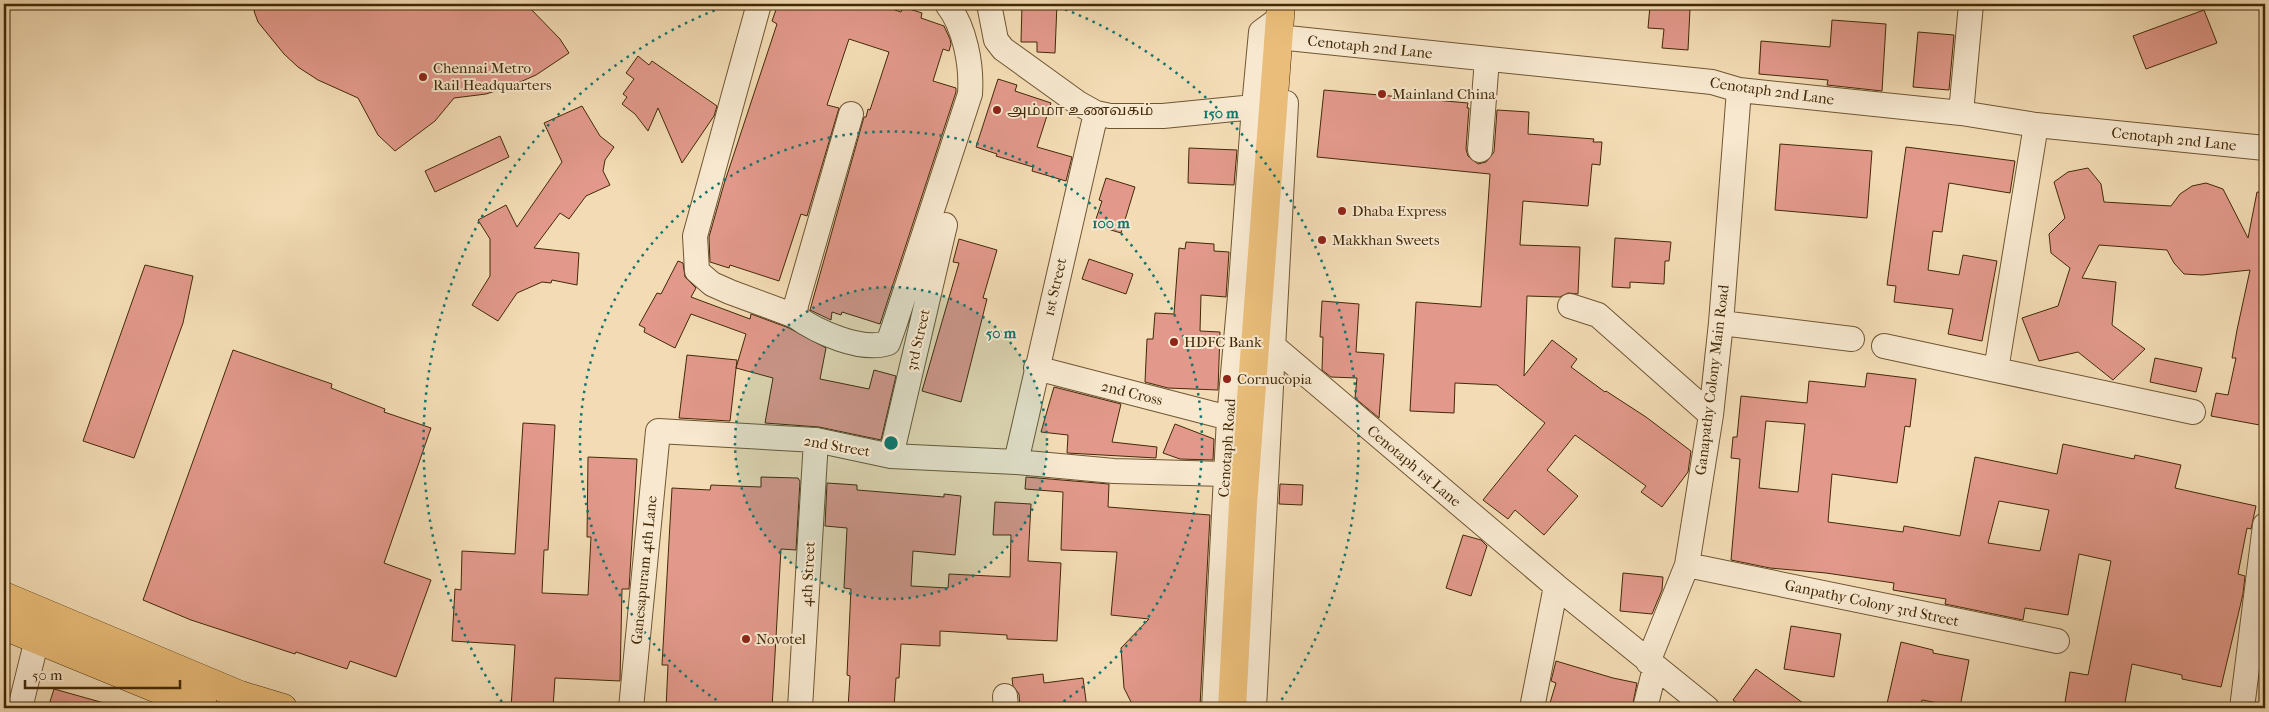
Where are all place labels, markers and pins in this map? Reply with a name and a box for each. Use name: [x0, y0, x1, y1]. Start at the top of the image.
place label: Chennai Metro Rail Headquarters: [433, 59, 552, 94]
marker: Chennai Metro Rail Headquarters: [417, 71, 429, 83]
place label: Mainland China: [1392, 85, 1497, 103]
marker: Mainland China: [1376, 88, 1388, 100]
place label: அம்மா உணவகம்: [1007, 101, 1153, 119]
marker: அம்மா உணவகம்: [991, 104, 1003, 116]
place label: Dhaba Express: [1352, 202, 1447, 220]
marker: Dhaba Express: [1336, 205, 1348, 217]
place label: Makkhan Sweets: [1332, 231, 1440, 249]
marker: Makkhan Sweets: [1316, 234, 1328, 246]
place label: HDFC Bank: [1184, 333, 1262, 351]
marker: HDFC Bank: [1168, 336, 1180, 348]
place label: Cornucopia: [1237, 370, 1313, 388]
marker: Cornucopia: [1221, 373, 1233, 385]
centre of rings: [882, 434, 900, 452]
place label: Novotel: [756, 630, 806, 648]
marker: Novotel: [740, 633, 752, 645]

